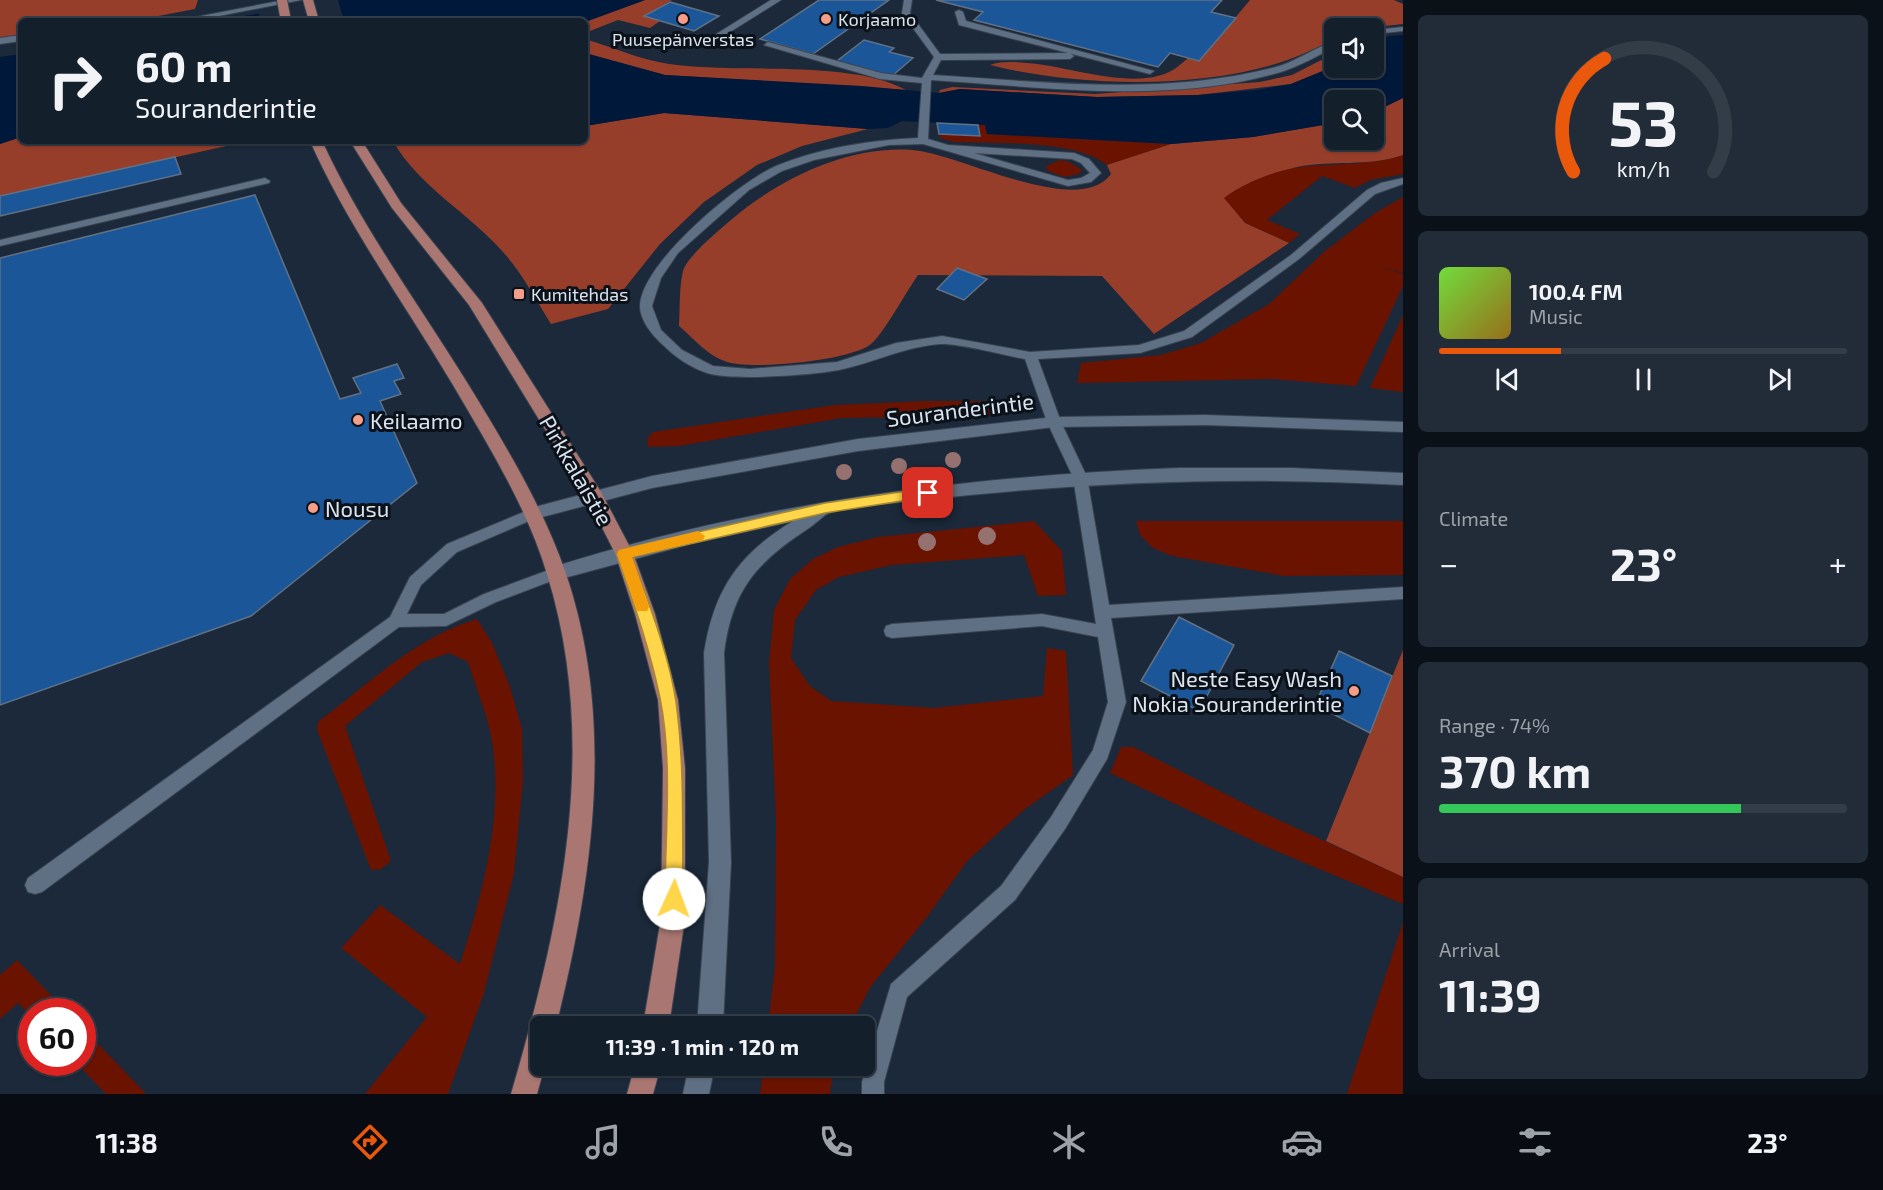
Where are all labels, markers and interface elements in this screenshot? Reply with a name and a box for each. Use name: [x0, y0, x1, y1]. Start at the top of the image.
place label: Korjaamo: [838, 8, 916, 30]
marker: Puusepänverstas: [676, 12, 690, 26]
marker: Korjaamo: [819, 12, 833, 26]
map controls: [1324, 18, 1384, 150]
button: sound: [1324, 18, 1384, 78]
place label: Puusepänverstas: [612, 28, 754, 50]
text: 60 m: [135, 40, 232, 90]
icon: right: [36, 42, 114, 120]
text: 53: [1608, 85, 1678, 160]
button: search: [1324, 90, 1384, 150]
text: Souranderintie: [135, 91, 317, 123]
text: km/h: [1616, 157, 1670, 182]
text: 100.4 FM: [1529, 278, 1623, 304]
place label: Kumitehdas: [531, 283, 628, 305]
marker: Kumitehdas: [512, 287, 526, 301]
text: Music: [1529, 304, 1583, 328]
icon: previous: [1491, 363, 1524, 396]
icon: pause: [1627, 363, 1660, 396]
icon: next: [1763, 363, 1796, 396]
street label: Souranderintie: [885, 387, 1035, 431]
place label: Keilaamo: [370, 407, 462, 433]
street label: Pirkkalaistie: [535, 410, 619, 530]
marker: Keilaamo: [351, 413, 365, 427]
pin: [902, 467, 953, 518]
icon: arrive: [911, 476, 944, 509]
place label: Nousu: [325, 495, 389, 521]
marker: Nousu: [306, 501, 320, 515]
text: Climate: [1439, 506, 1508, 530]
text: 23°: [1610, 536, 1677, 590]
text: −: [1439, 543, 1458, 583]
text: +: [1829, 543, 1847, 583]
place label: Neste Easy Wash Nokia Souranderintie: [1132, 665, 1342, 716]
marker: Neste Easy Wash Nokia Souranderintie: [1347, 684, 1361, 698]
text: Range · 74%: [1439, 713, 1550, 737]
text: 370 km: [1439, 743, 1591, 797]
position arrow: [642, 867, 706, 931]
text: Arrival: [1439, 937, 1500, 961]
text: 11:39: [1439, 967, 1542, 1021]
speed limit sign: 60: [18, 998, 96, 1076]
text: 11:39 · 1 min · 120 m: [606, 1033, 799, 1059]
icon: directions: [349, 1121, 391, 1163]
icon: music: [582, 1121, 624, 1163]
icon: phone: [815, 1121, 857, 1163]
icon: climate: [1048, 1121, 1090, 1163]
icon: car: [1281, 1121, 1323, 1163]
icon: filters: [1514, 1121, 1556, 1163]
text: 11:38: [96, 1126, 158, 1158]
text: 23°: [1747, 1126, 1787, 1158]

